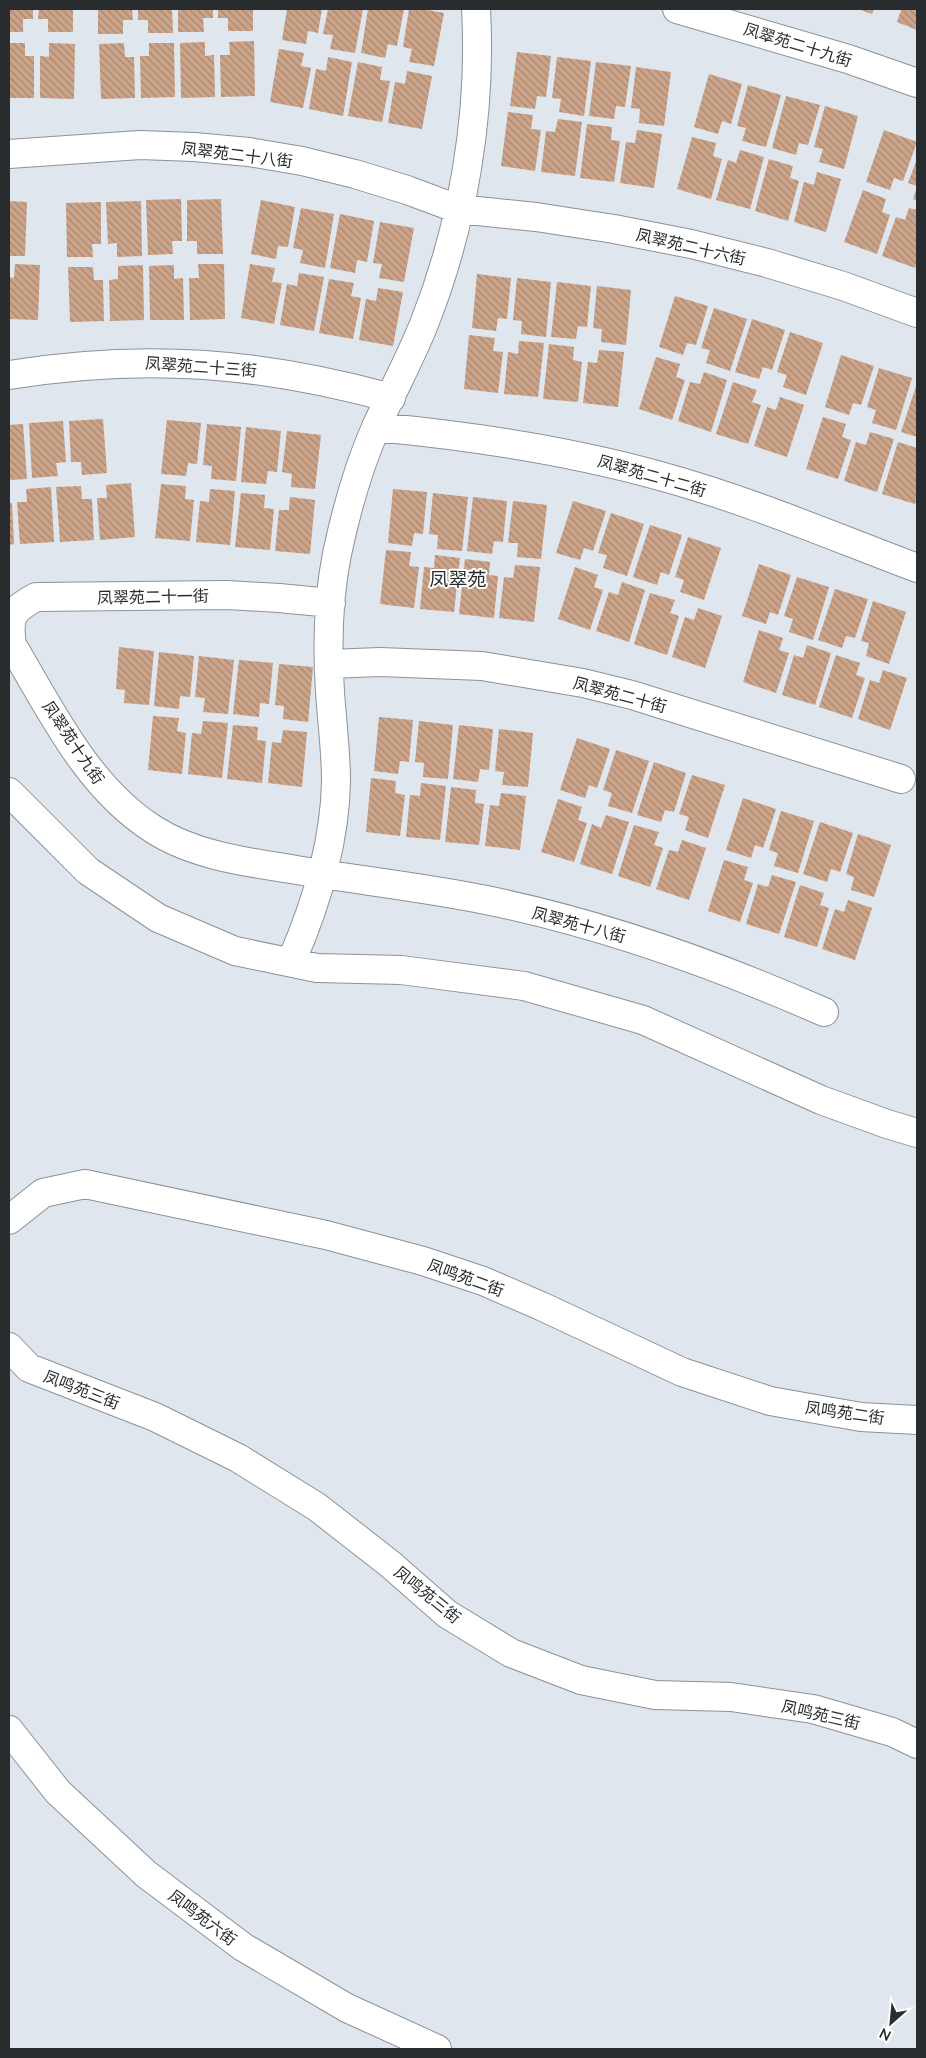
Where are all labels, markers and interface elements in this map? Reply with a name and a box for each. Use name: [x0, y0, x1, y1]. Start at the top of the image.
street label: 凤翠苑二十九街: [742, 19, 854, 69]
street label: 凤翠苑二十八街: [180, 138, 294, 170]
street label: 凤翠苑二十六街: [634, 224, 748, 268]
street label: 凤翠苑二十三街: [144, 353, 258, 379]
street label: 凤翠苑二十二街: [596, 450, 708, 500]
district label: 凤翠苑: [429, 567, 487, 590]
street label: 凤翠苑二十一街: [97, 586, 209, 606]
street label: 凤翠苑二十街: [571, 672, 669, 716]
street label: 凤翠苑十九街: [39, 697, 109, 787]
street label: 凤翠苑十八街: [530, 902, 628, 946]
street label: 凤鸣苑二街: [425, 1254, 507, 1300]
street label: 凤鸣苑三街: [41, 1366, 123, 1412]
street label: 凤鸣苑二街: [804, 1397, 886, 1427]
street label: 凤鸣苑三街: [391, 1561, 465, 1627]
street label: 凤鸣苑三街: [780, 1696, 862, 1732]
street label: 凤鸣苑六街: [165, 1885, 241, 1949]
north arrow: [866, 1998, 916, 2048]
text: N: [876, 2025, 894, 2045]

